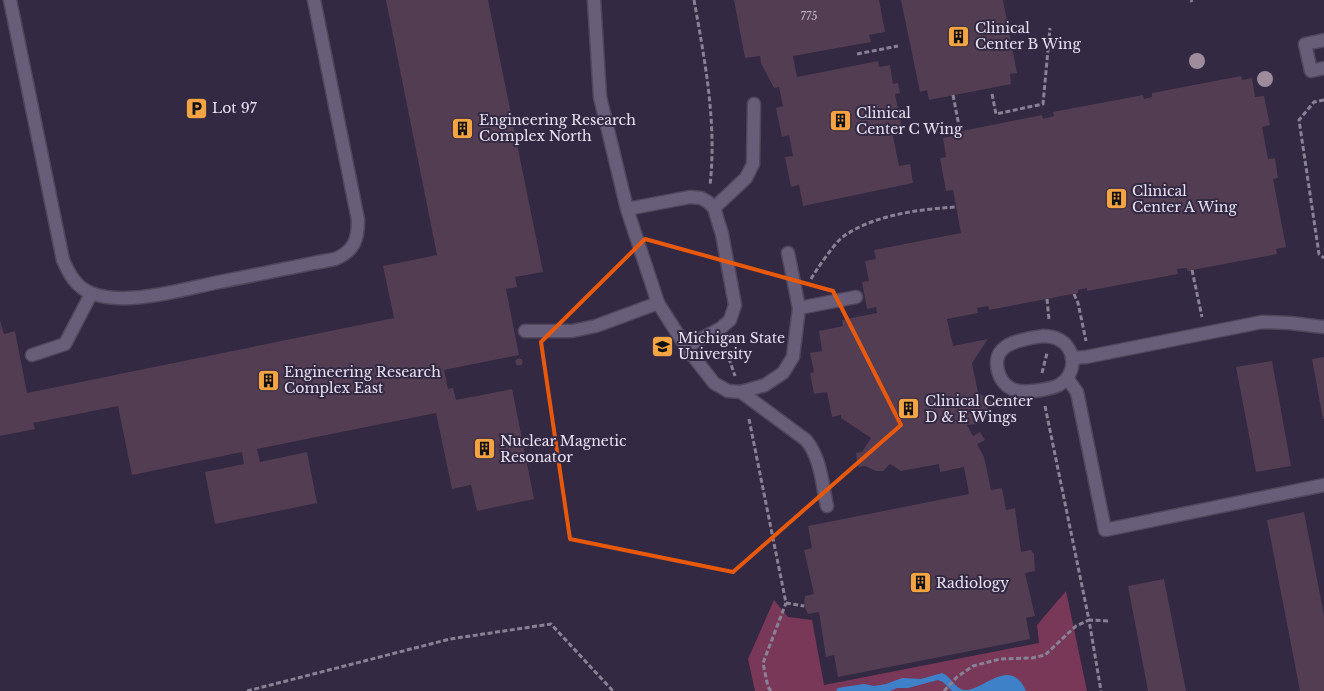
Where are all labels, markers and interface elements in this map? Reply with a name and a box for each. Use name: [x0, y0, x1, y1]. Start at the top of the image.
house number: 775: [800, 9, 818, 23]
place label: Clinical Center B Wing: [975, 19, 1082, 53]
building icon: Clinical Center B Wing: [947, 24, 971, 48]
parking icon: Lot 97: [184, 96, 208, 120]
place label: Lot 97: [212, 99, 258, 117]
place label: Clinical Center C Wing: [856, 104, 963, 138]
building icon: Clinical Center C Wing: [828, 109, 852, 133]
place label: Engineering Research Complex North: [479, 111, 636, 145]
building icon: Engineering Research Complex North: [451, 116, 475, 140]
place label: Clinical Center A Wing: [1132, 182, 1237, 216]
building icon: Clinical Center A Wing: [1104, 187, 1128, 211]
place label: Michigan State University: [678, 329, 785, 363]
school or university icon: Michigan State University: [650, 334, 674, 358]
place label: Engineering Research Complex East: [284, 363, 441, 397]
building icon: Engineering Research Complex East: [256, 368, 280, 392]
place label: Clinical Center D & E Wings: [925, 392, 1033, 426]
building icon: Clinical Center D & E Wings: [897, 397, 921, 421]
place label: Nuclear Magnetic Resonator: [500, 432, 627, 466]
building icon: Nuclear Magnetic Resonator: [472, 437, 496, 461]
building icon: Radiology: [908, 571, 932, 595]
place label: Radiology: [936, 574, 1009, 592]

